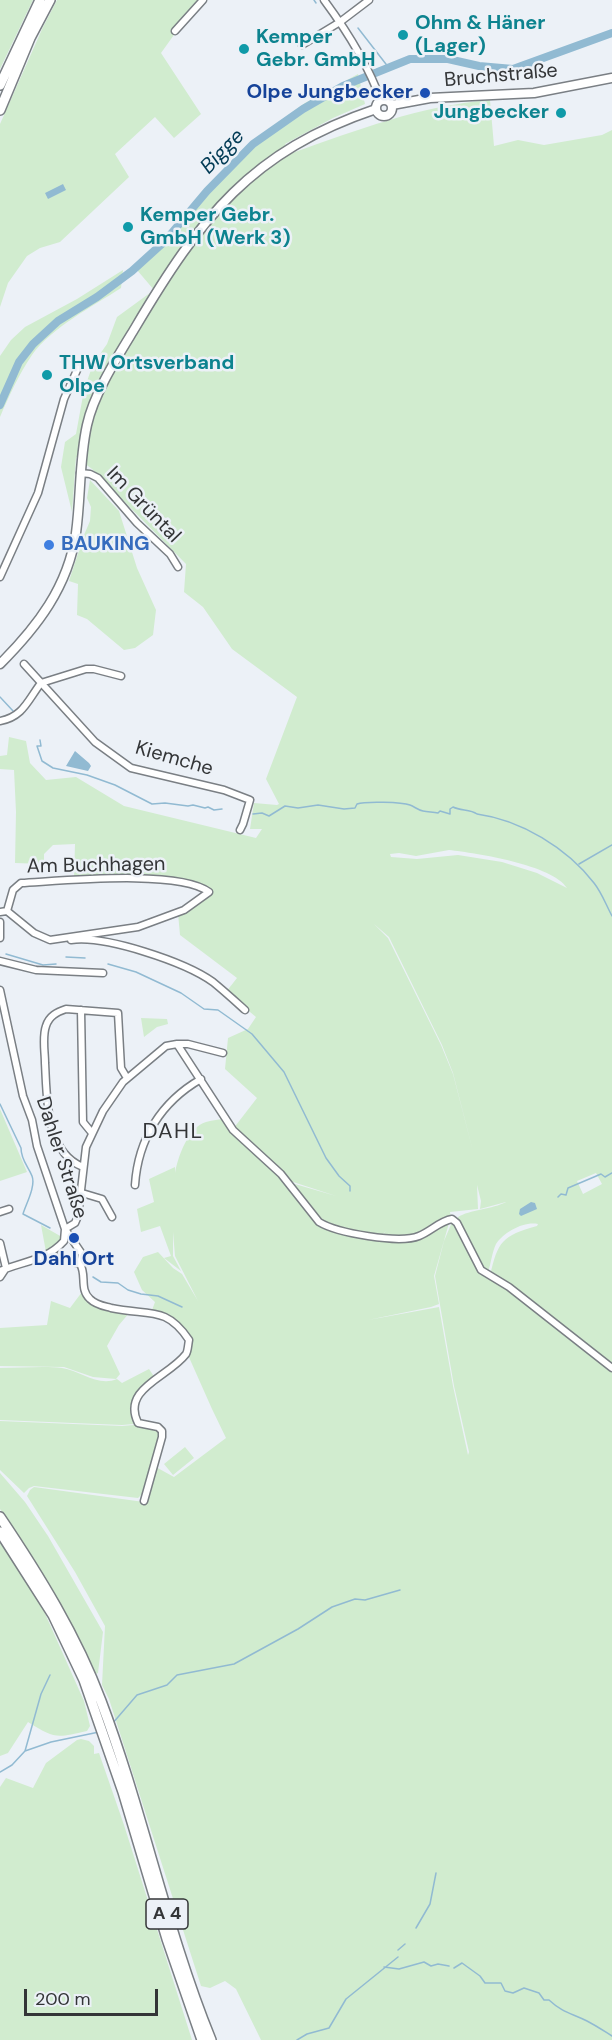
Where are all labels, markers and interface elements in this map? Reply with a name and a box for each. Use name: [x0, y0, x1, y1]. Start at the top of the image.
place label: Ohm & Häner (Lager): [415, 12, 545, 59]
place label: Kemper Gebr. GmbH: [256, 26, 376, 73]
marker: Ohm & Häner (Lager): [396, 28, 410, 42]
marker: Kemper Gebr. GmbH: [237, 42, 251, 56]
street label: Bruchstraße: [443, 59, 559, 93]
place label: Olpe Jungbecker: [247, 81, 413, 105]
marker: Olpe Jungbecker: [418, 86, 432, 100]
place label: Jungbecker: [433, 101, 549, 125]
marker: Jungbecker: [554, 106, 568, 120]
water label: Bigge: [196, 124, 250, 180]
place label: Kemper Gebr. GmbH (Werk 3): [140, 204, 290, 251]
marker: Kemper Gebr. GmbH (Werk 3): [121, 220, 135, 234]
place label: THW Ortsverband Olpe: [59, 352, 234, 399]
marker: THW Ortsverband Olpe: [40, 368, 54, 382]
street label: Im Grüntal: [101, 462, 185, 548]
place label: BAUKING: [61, 533, 150, 557]
marker: BAUKING: [42, 538, 56, 552]
street label: Kiemche: [132, 736, 216, 782]
street label: Am Buchhagen: [26, 853, 166, 879]
street label: Dahler Straße: [30, 1094, 92, 1222]
district label: DAHL: [142, 1119, 204, 1145]
marker: Dahl Ort: [67, 1231, 81, 1245]
place label: Dahl Ort: [34, 1248, 114, 1272]
road number: A 4: [146, 1899, 188, 1929]
scale bar: [27, 1977, 160, 2015]
text: 200 m: [35, 1987, 91, 2011]

